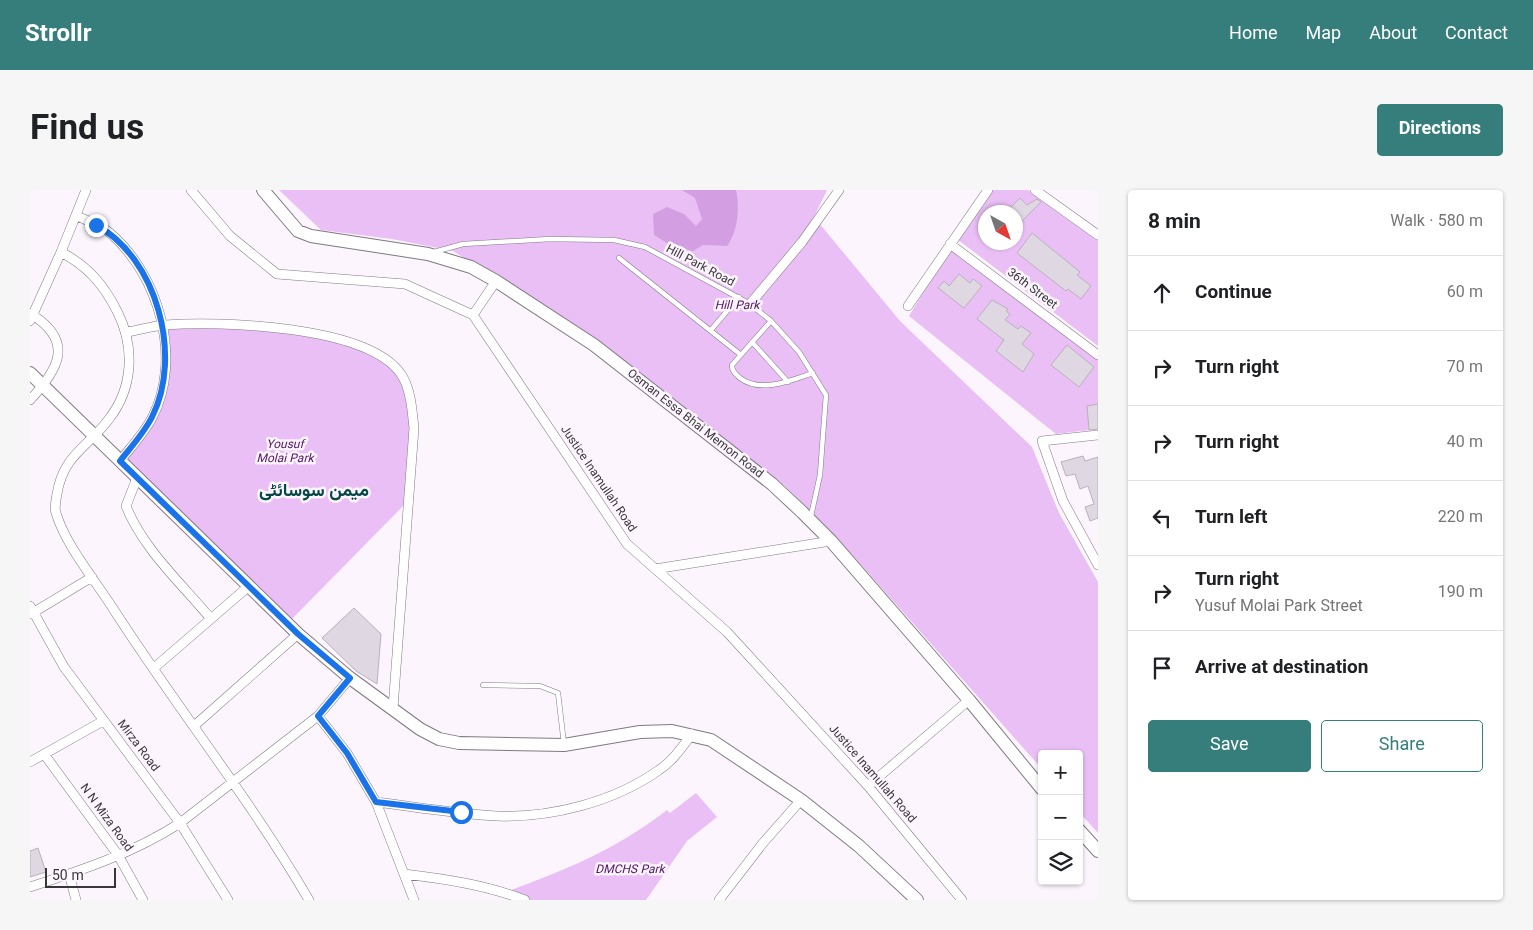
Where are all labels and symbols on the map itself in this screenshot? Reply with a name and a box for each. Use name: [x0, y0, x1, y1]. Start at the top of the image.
north arrow: [978, 205, 1023, 250]
route end: [85, 214, 108, 237]
street label: Hill Park Road: [662, 240, 738, 292]
street label: 36th Street: [1003, 264, 1061, 314]
park label: Hill Park: [715, 297, 761, 315]
street label: Osman Essa Bhai Memon Road: [623, 365, 767, 483]
street label: Justice Inamullah Road: [555, 422, 641, 536]
park label: Yousuf Molai Park: [256, 436, 315, 468]
district label: میمن سوسائٹی: [259, 478, 369, 506]
street label: Mirza Road: [113, 716, 163, 776]
street label: Justice Inamullah Road: [824, 721, 920, 827]
street label: N N Miza Road: [75, 780, 137, 856]
route start: [450, 801, 473, 824]
park label: DMCHS Park: [595, 861, 667, 879]
scale bar: [45, 865, 116, 888]

